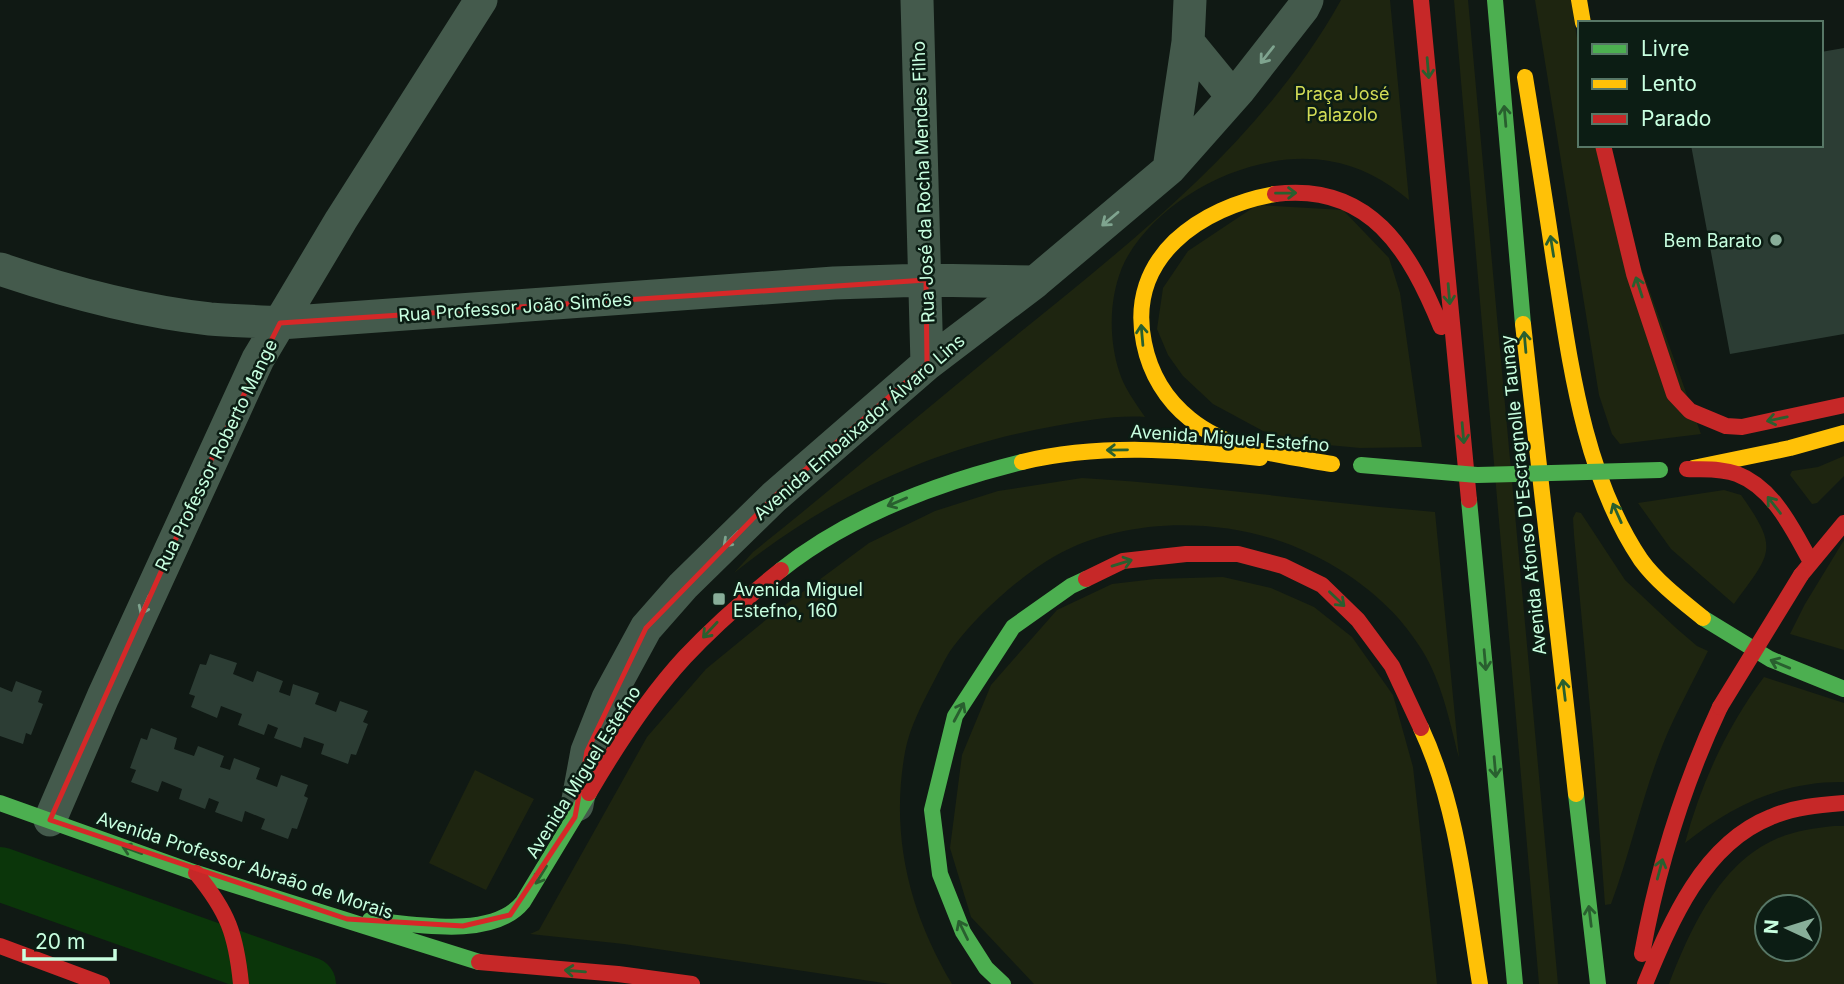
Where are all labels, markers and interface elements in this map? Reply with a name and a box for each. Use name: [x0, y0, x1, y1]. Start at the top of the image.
legend: [1578, 21, 1823, 147]
text: Livre: [1641, 36, 1690, 61]
street label: Rua José da Rocha Mendes Filho: [908, 41, 938, 323]
one-way arrow: [1259, 45, 1274, 64]
one-way arrow: [1422, 56, 1435, 79]
text: Lento: [1641, 71, 1697, 96]
park label: Praça José Palazolo: [1294, 83, 1390, 125]
one-way arrow: [1498, 105, 1511, 128]
text: Parado: [1641, 106, 1711, 131]
one-way arrow: [1275, 186, 1298, 199]
one-way arrow: [1101, 211, 1119, 227]
place label: Bem Barato: [1664, 230, 1762, 251]
marker: Bem Barato: [1768, 232, 1784, 248]
one-way arrow: [1545, 235, 1558, 258]
one-way arrow: [1631, 276, 1644, 298]
one-way arrow: [1443, 283, 1456, 305]
street label: Rua Professor João Simões: [397, 288, 633, 326]
one-way arrow: [1135, 324, 1148, 347]
street label: Avenida Embaixador Álvaro Lins: [749, 329, 969, 524]
one-way arrow: [1518, 332, 1531, 354]
street label: Avenida Afonso D'Escragnolle Taunay: [1496, 334, 1550, 656]
street label: Rua Professor Roberto Mange: [151, 336, 281, 574]
one-way arrow: [1766, 413, 1789, 427]
street label: Avenida Miguel Estefno: [1130, 421, 1330, 455]
one-way arrow: [1457, 422, 1470, 444]
one-way arrow: [1106, 443, 1129, 457]
one-way arrow: [887, 496, 908, 509]
one-way arrow: [1766, 496, 1781, 514]
one-way arrow: [1610, 503, 1623, 525]
one-way arrow: [722, 531, 739, 548]
one-way arrow: [1111, 556, 1133, 569]
place label: Avenida Miguel Estefno, 160: [733, 579, 863, 621]
marker: Avenida Miguel Estefno, 160: [711, 591, 727, 607]
one-way arrow: [1328, 591, 1345, 608]
one-way arrow: [138, 594, 151, 615]
one-way arrow: [702, 621, 719, 638]
one-way arrow: [1478, 648, 1491, 671]
one-way arrow: [1770, 657, 1792, 670]
one-way arrow: [1557, 679, 1570, 702]
street label: Avenida Miguel Estefno: [521, 682, 645, 862]
one-way arrow: [952, 702, 966, 722]
one-way arrow: [1489, 755, 1502, 778]
street label: Avenida Professor Abraão de Morais: [94, 807, 396, 923]
one-way arrow: [122, 842, 144, 855]
one-way arrow: [1654, 858, 1667, 880]
one-way arrow: [533, 865, 547, 885]
north arrow: [1753, 893, 1823, 963]
one-way arrow: [1584, 905, 1597, 928]
scale bar: [24, 918, 116, 962]
text: N: [1760, 919, 1784, 935]
one-way arrow: [956, 920, 970, 941]
text: 20 m: [35, 929, 85, 954]
one-way arrow: [565, 964, 587, 977]

